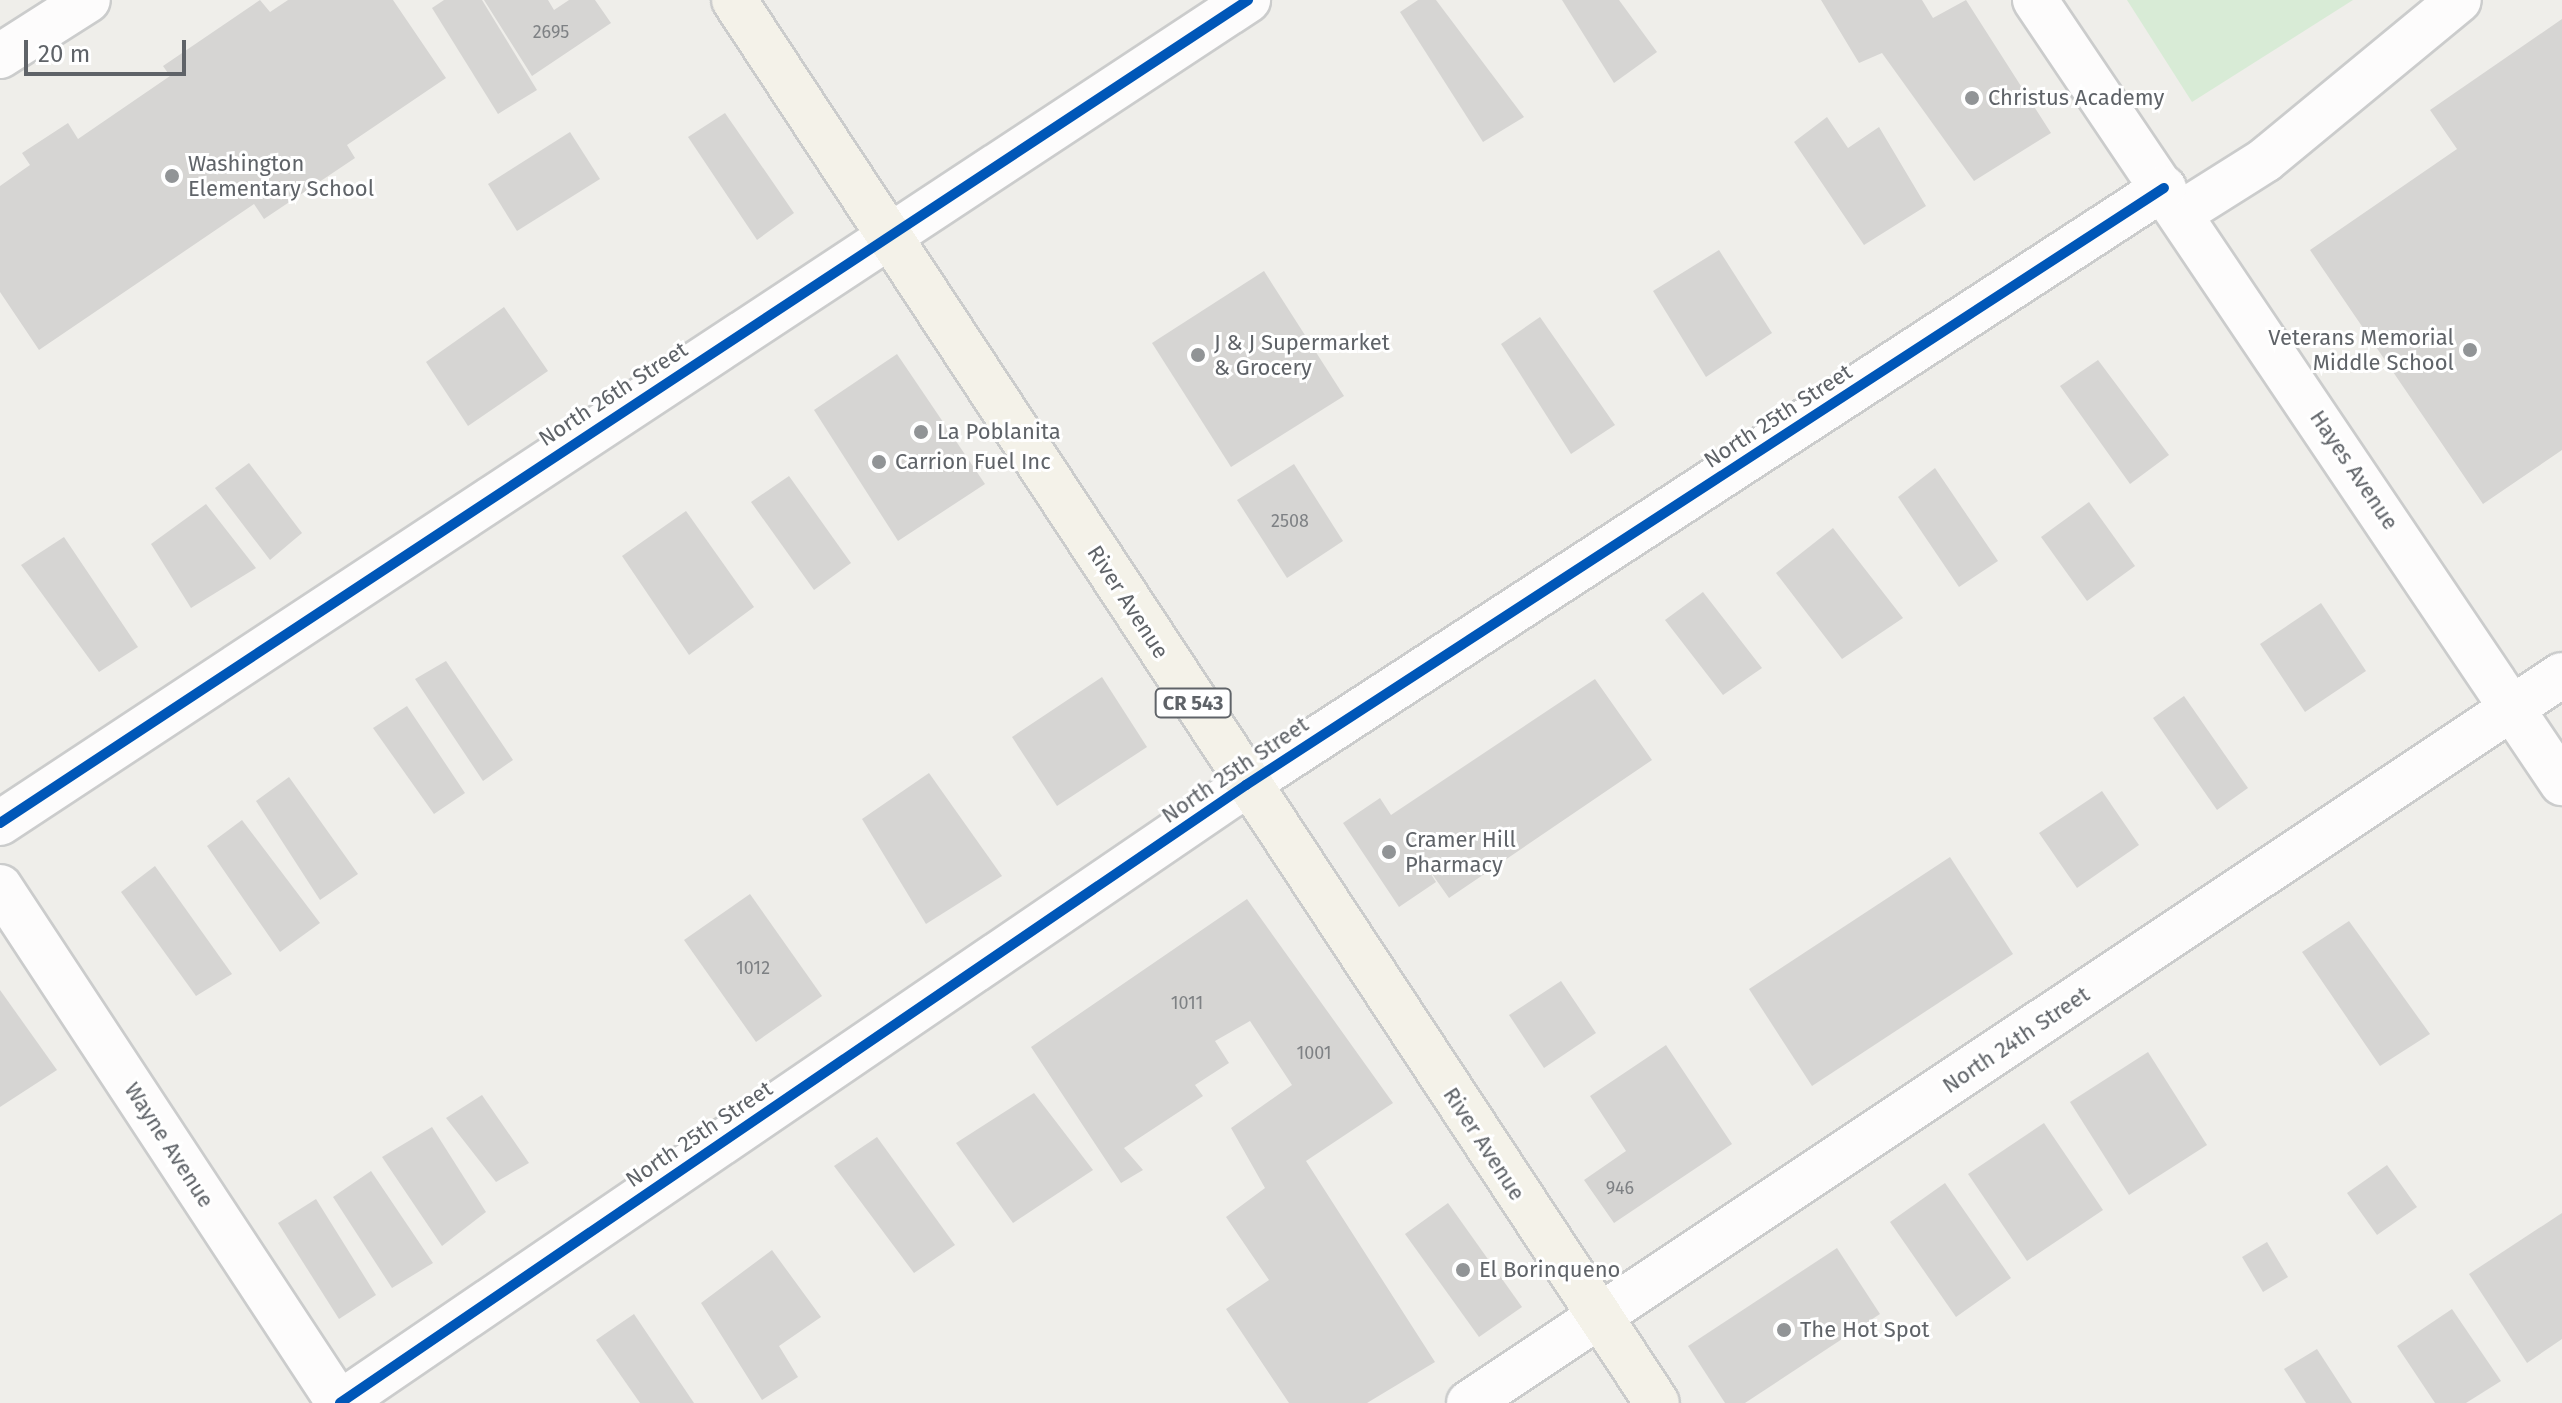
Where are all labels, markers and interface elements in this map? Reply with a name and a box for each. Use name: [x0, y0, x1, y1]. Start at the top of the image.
house number: 2695: [533, 21, 569, 43]
scale bar: [28, 24, 190, 74]
text: 20 m: [38, 40, 90, 68]
place label: Christus Academy: [1988, 85, 2164, 111]
marker: Christus Academy: [1963, 89, 1981, 107]
place label: Washington Elementary School: [188, 150, 374, 202]
marker: Washington Elementary School: [163, 167, 181, 185]
place label: Veterans Memorial Middle School: [2268, 324, 2454, 376]
place label: J & J Supermarket & Grocery: [1214, 329, 1390, 380]
street label: North 26th Street: [534, 336, 692, 452]
marker: Veterans Memorial Middle School: [2461, 341, 2479, 359]
marker: J & J Supermarket & Grocery: [1189, 346, 1207, 364]
street label: North 25th Street: [1699, 358, 1857, 474]
street label: Hayes Avenue: [2304, 405, 2404, 535]
place label: La Poblanita: [937, 419, 1061, 445]
marker: La Poblanita: [912, 423, 930, 441]
place label: Carrion Fuel Inc: [895, 449, 1051, 475]
marker: Carrion Fuel Inc: [870, 453, 888, 471]
house number: 2508: [1271, 510, 1309, 532]
street label: River Avenue: [1082, 540, 1174, 664]
road number: CR 543: [1153, 687, 1233, 719]
street label: North 25th Street: [1157, 711, 1313, 829]
place label: Cramer Hill Pharmacy: [1405, 826, 1516, 878]
marker: Cramer Hill Pharmacy: [1380, 843, 1398, 861]
house number: 1012: [736, 957, 770, 979]
street label: North 24th Street: [1938, 981, 2094, 1099]
house number: 1011: [1171, 992, 1203, 1014]
house number: 1001: [1296, 1042, 1332, 1064]
street label: North 25th Street: [621, 1075, 777, 1193]
street label: Wayne Avenue: [119, 1078, 219, 1212]
street label: River Avenue: [1438, 1082, 1530, 1206]
house number: 946: [1606, 1177, 1634, 1199]
place label: El Borinqueno: [1479, 1257, 1620, 1283]
marker: El Borinqueno: [1454, 1261, 1472, 1279]
place label: The Hot Spot: [1800, 1317, 1930, 1343]
marker: The Hot Spot: [1775, 1321, 1793, 1339]

